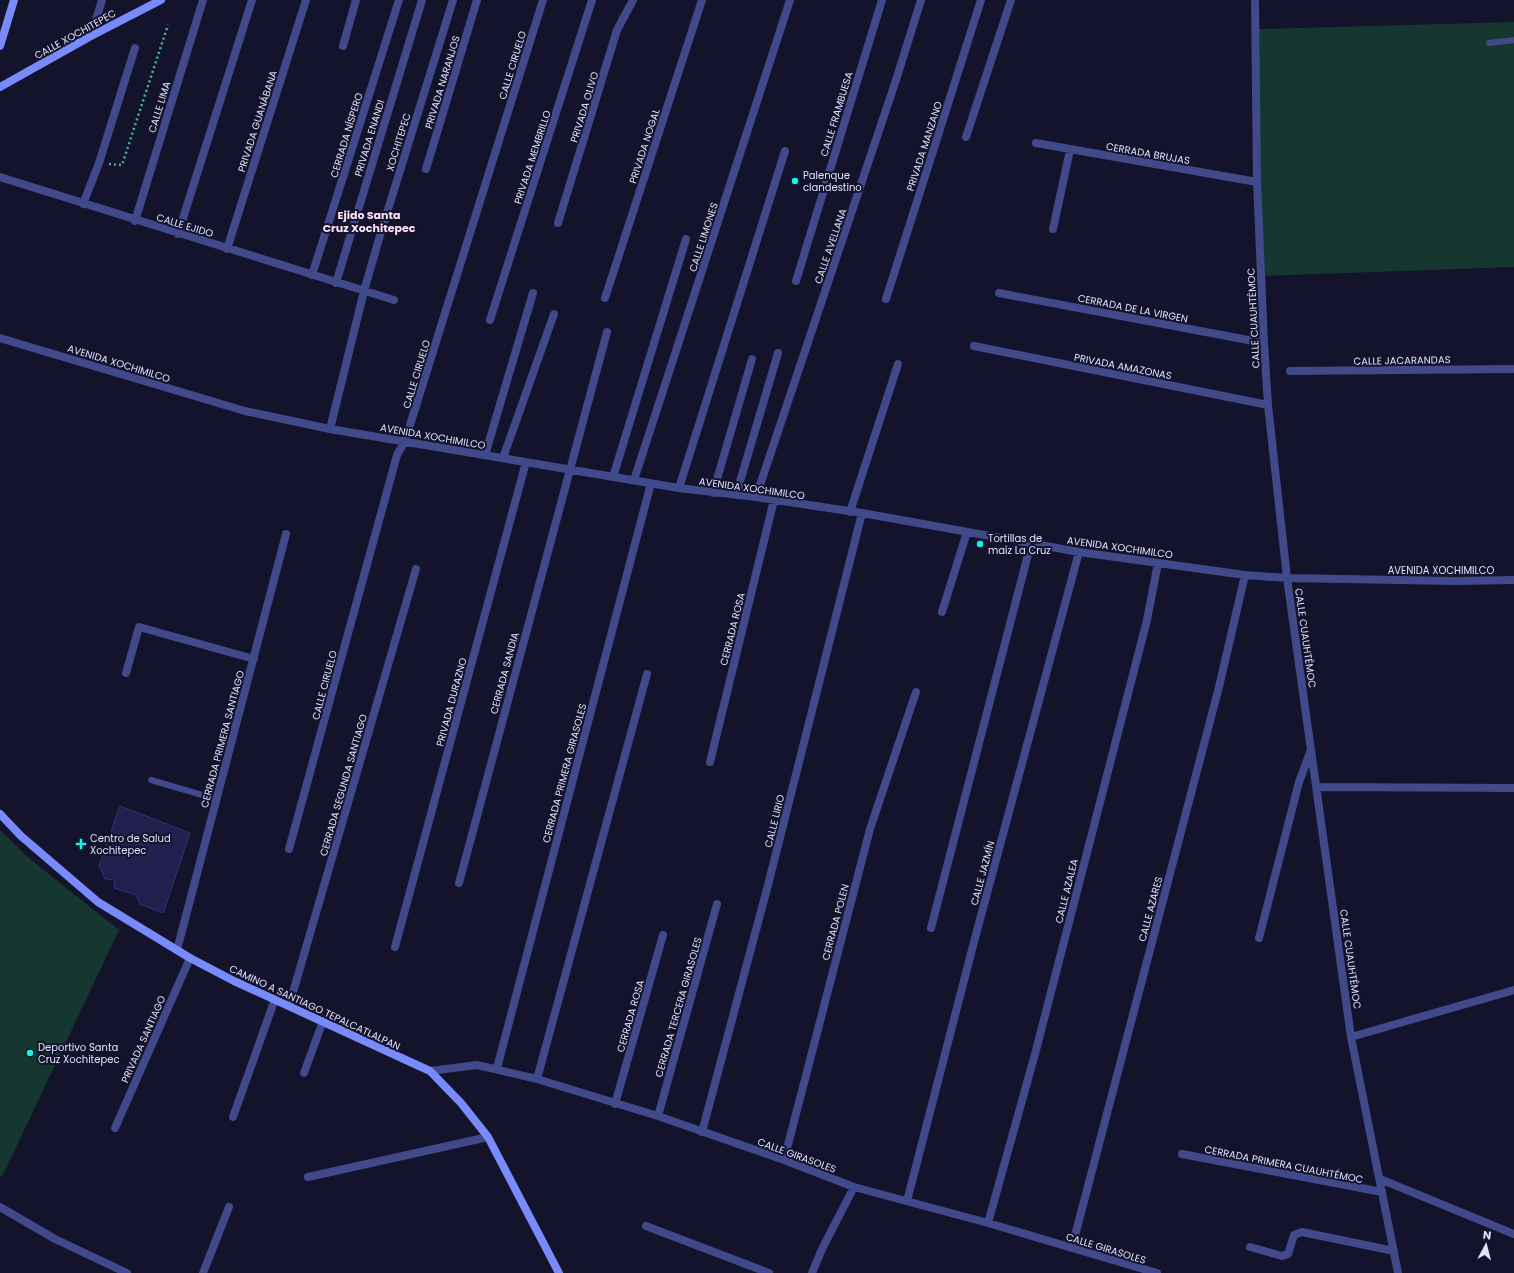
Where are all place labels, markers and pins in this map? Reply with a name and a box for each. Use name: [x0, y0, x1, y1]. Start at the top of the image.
place label: Palenque clandestino: [803, 168, 862, 195]
marker: Palenque clandestino: [790, 176, 800, 186]
place label: Tortillas de maíz La Cruz: [988, 531, 1051, 558]
marker: Tortillas de maíz La Cruz: [975, 539, 985, 549]
place label: Centro de Salud Xochitepec: [90, 831, 171, 858]
marker: Centro de Salud Xochitepec: [75, 838, 87, 850]
place label: Deportivo Santa Cruz Xochitepec: [38, 1040, 119, 1067]
marker: Deportivo Santa Cruz Xochitepec: [25, 1048, 35, 1058]

